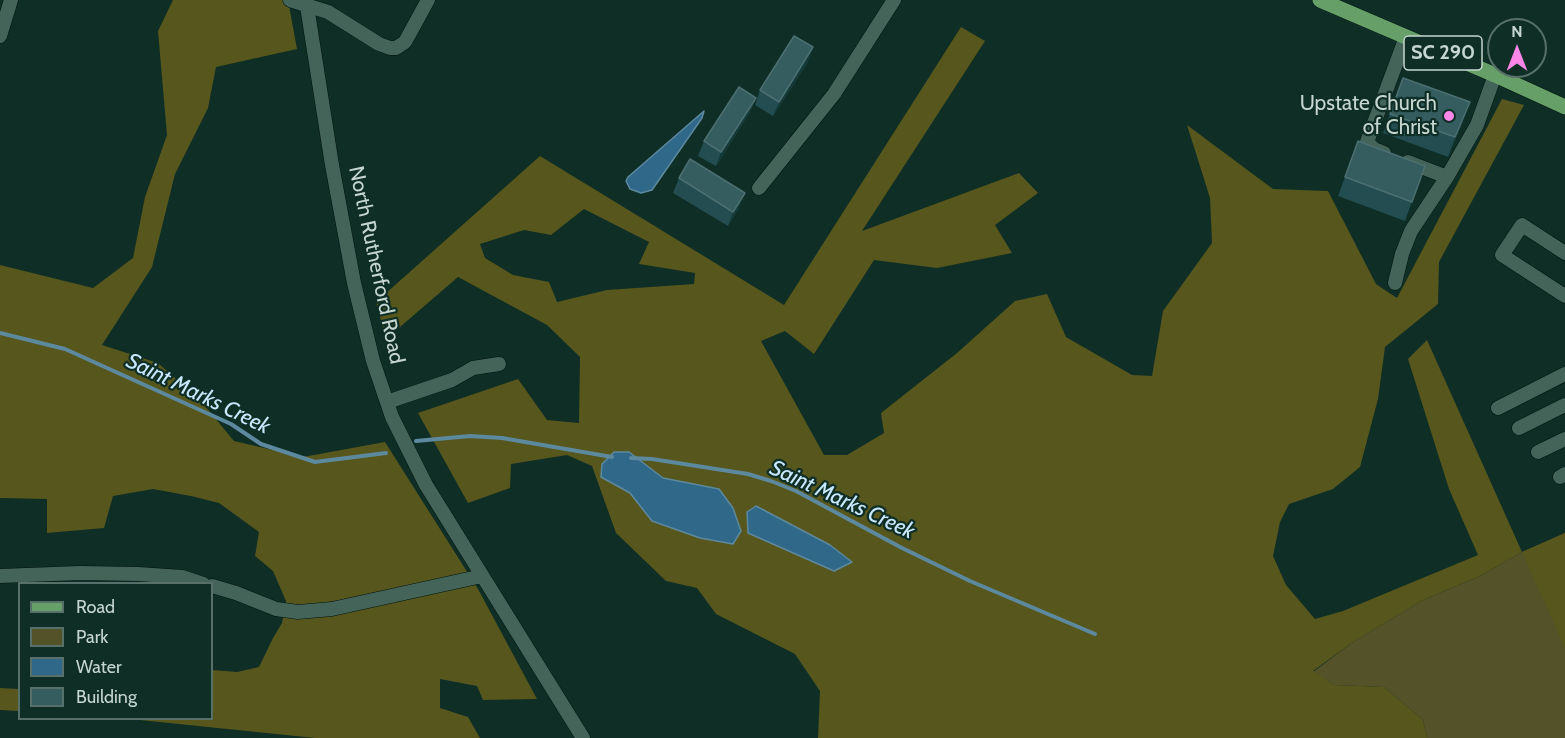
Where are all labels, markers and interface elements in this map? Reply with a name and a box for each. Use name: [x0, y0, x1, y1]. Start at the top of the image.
north arrow: [1487, 18, 1547, 78]
text: N: [1511, 22, 1523, 41]
road number: SC 290: [1404, 36, 1482, 70]
place label: Upstate Church of Christ: [1300, 91, 1437, 141]
marker: Upstate Church of Christ: [1442, 109, 1456, 123]
street label: North Rutherford Road: [343, 164, 409, 366]
water label: Saint Marks Creek: [122, 348, 274, 440]
water label: Saint Marks Creek: [765, 455, 919, 545]
legend: [18, 582, 213, 720]
text: Road: [76, 596, 115, 618]
text: Park: [76, 626, 108, 648]
text: Water: [76, 656, 122, 678]
text: Building: [76, 686, 137, 708]

